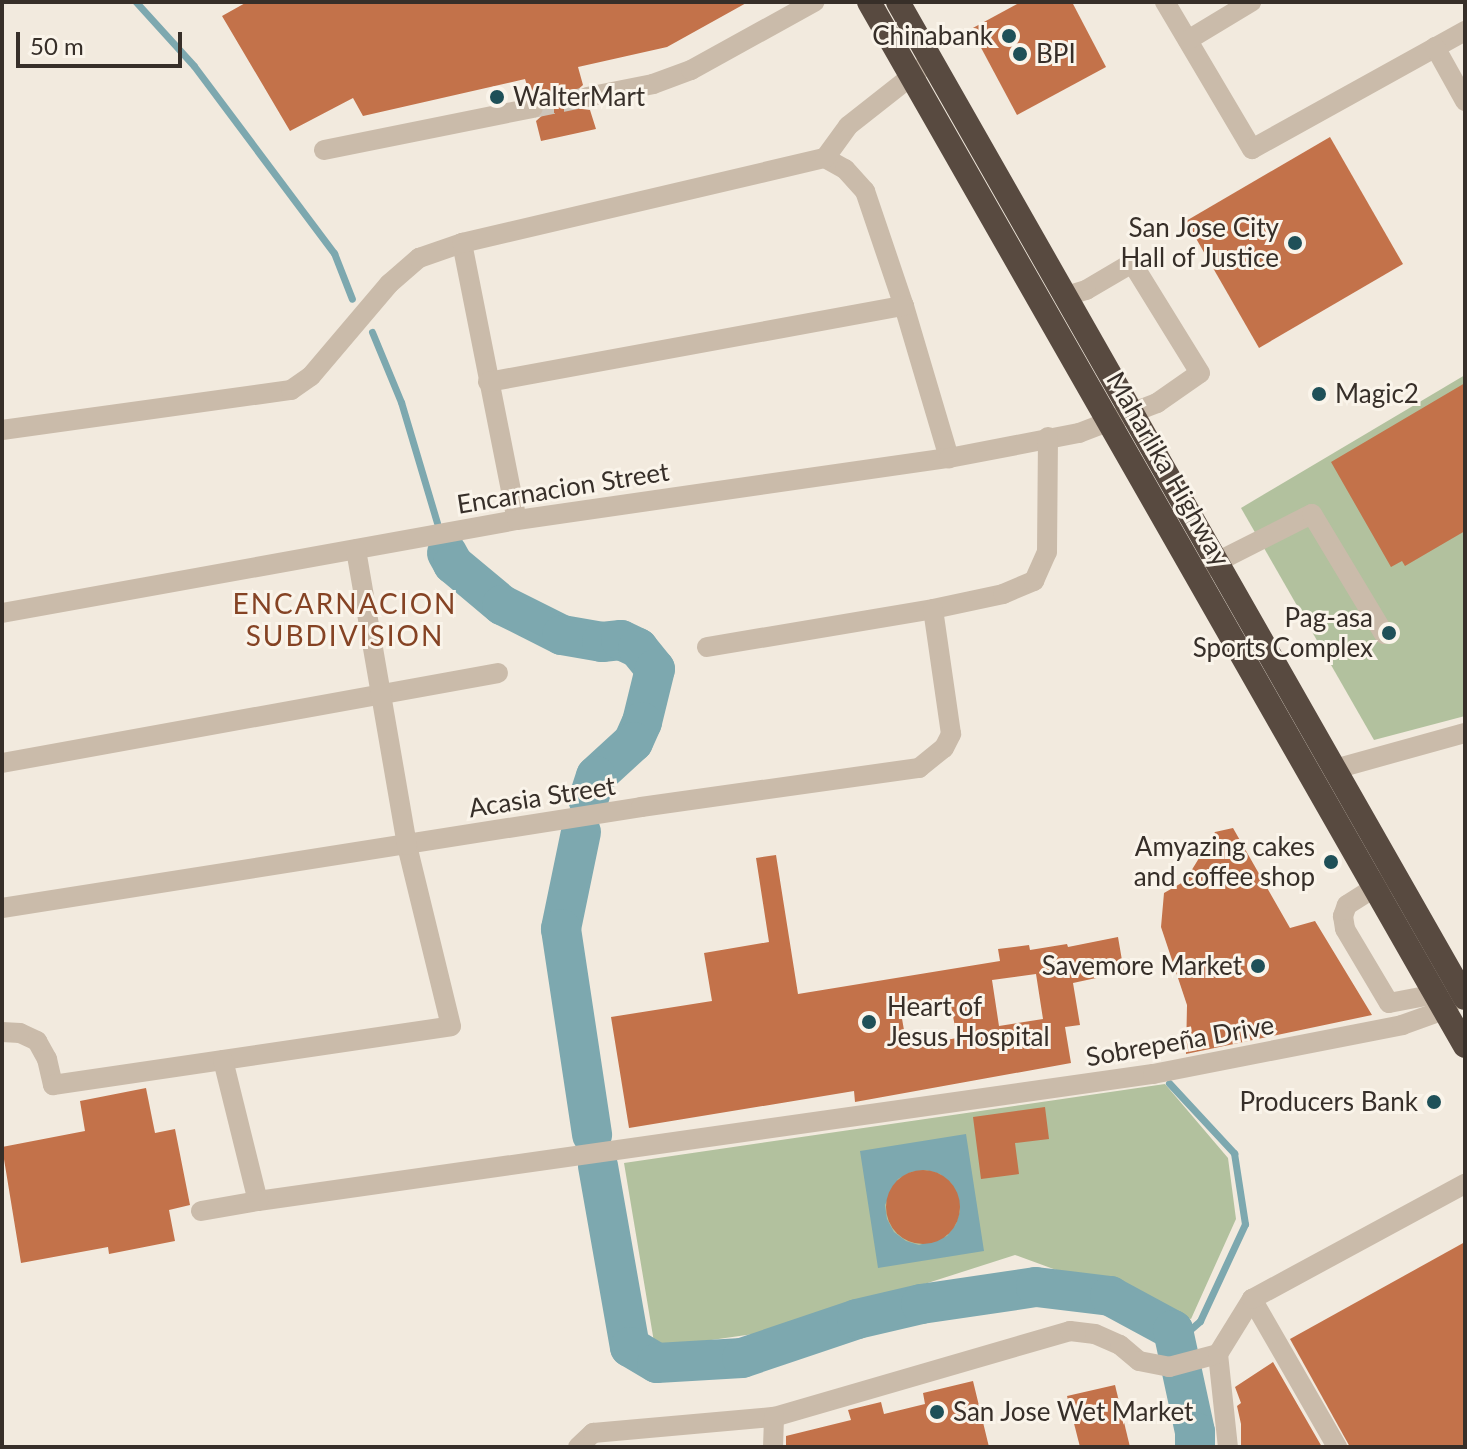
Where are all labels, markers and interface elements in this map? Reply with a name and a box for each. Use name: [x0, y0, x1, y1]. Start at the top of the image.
scale bar: [20, 16, 186, 66]
place label: Chinabank: [872, 20, 993, 52]
marker: Chinabank: [1000, 27, 1018, 45]
text: 50 m: [30, 31, 84, 60]
place label: BPI: [1036, 38, 1076, 70]
marker: BPI: [1011, 45, 1029, 63]
place label: WalterMart: [513, 81, 645, 113]
marker: WalterMart: [488, 88, 506, 106]
place label: San Jose City Hall of Justice: [1119, 212, 1279, 274]
marker: San Jose City Hall of Justice: [1286, 234, 1304, 252]
street label: Maharlika Highway: [1100, 366, 1236, 572]
place label: Magic2: [1335, 378, 1419, 410]
marker: Magic2: [1310, 385, 1328, 403]
street label: Encarnacion Street: [455, 456, 671, 520]
district label: ENCARNACION SUBDIVISION: [233, 586, 457, 652]
place label: Pag-asa Sports Complex: [1193, 602, 1373, 664]
marker: Pag-asa Sports Complex: [1380, 624, 1398, 642]
street label: Acasia Street: [466, 770, 618, 824]
place label: Amyazing cakes and coffee shop: [1134, 831, 1315, 892]
marker: Amyazing cakes and coffee shop: [1322, 853, 1340, 871]
place label: Savemore Market: [1042, 950, 1242, 982]
marker: Savemore Market: [1249, 957, 1267, 975]
place label: Heart of Jesus Hospital: [887, 991, 1050, 1052]
street label: Sobrepeña Drive: [1084, 1009, 1276, 1073]
marker: Heart of Jesus Hospital: [858, 1011, 880, 1033]
place label: Producers Bank: [1239, 1086, 1418, 1118]
marker: Producers Bank: [1425, 1093, 1443, 1111]
place label: San Jose Wet Market: [953, 1396, 1195, 1428]
marker: San Jose Wet Market: [928, 1403, 946, 1421]

